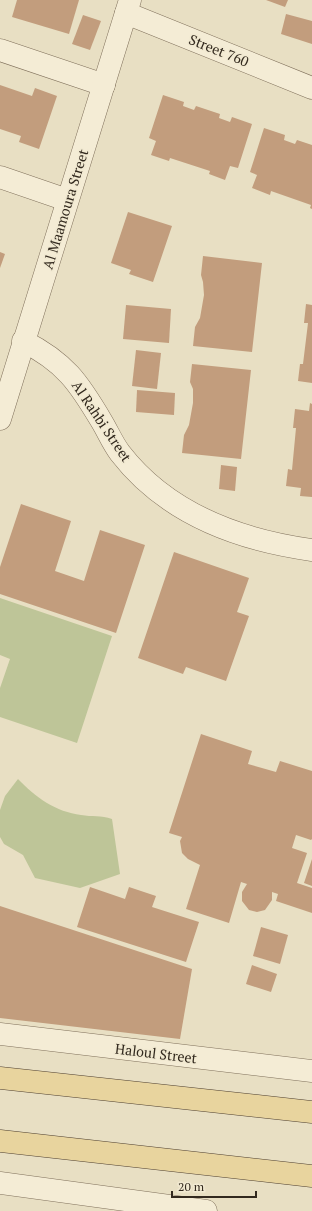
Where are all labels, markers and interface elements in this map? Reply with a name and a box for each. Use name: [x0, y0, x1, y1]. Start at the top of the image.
street label: Street 760: [186, 29, 252, 71]
street label: Al Maamoura Street: [38, 146, 93, 271]
street label: Al Rahbi Street: [68, 377, 137, 466]
street label: Haloul Street: [114, 1039, 199, 1068]
scale bar: [172, 1173, 256, 1199]
text: 20 m: [178, 1179, 205, 1194]

